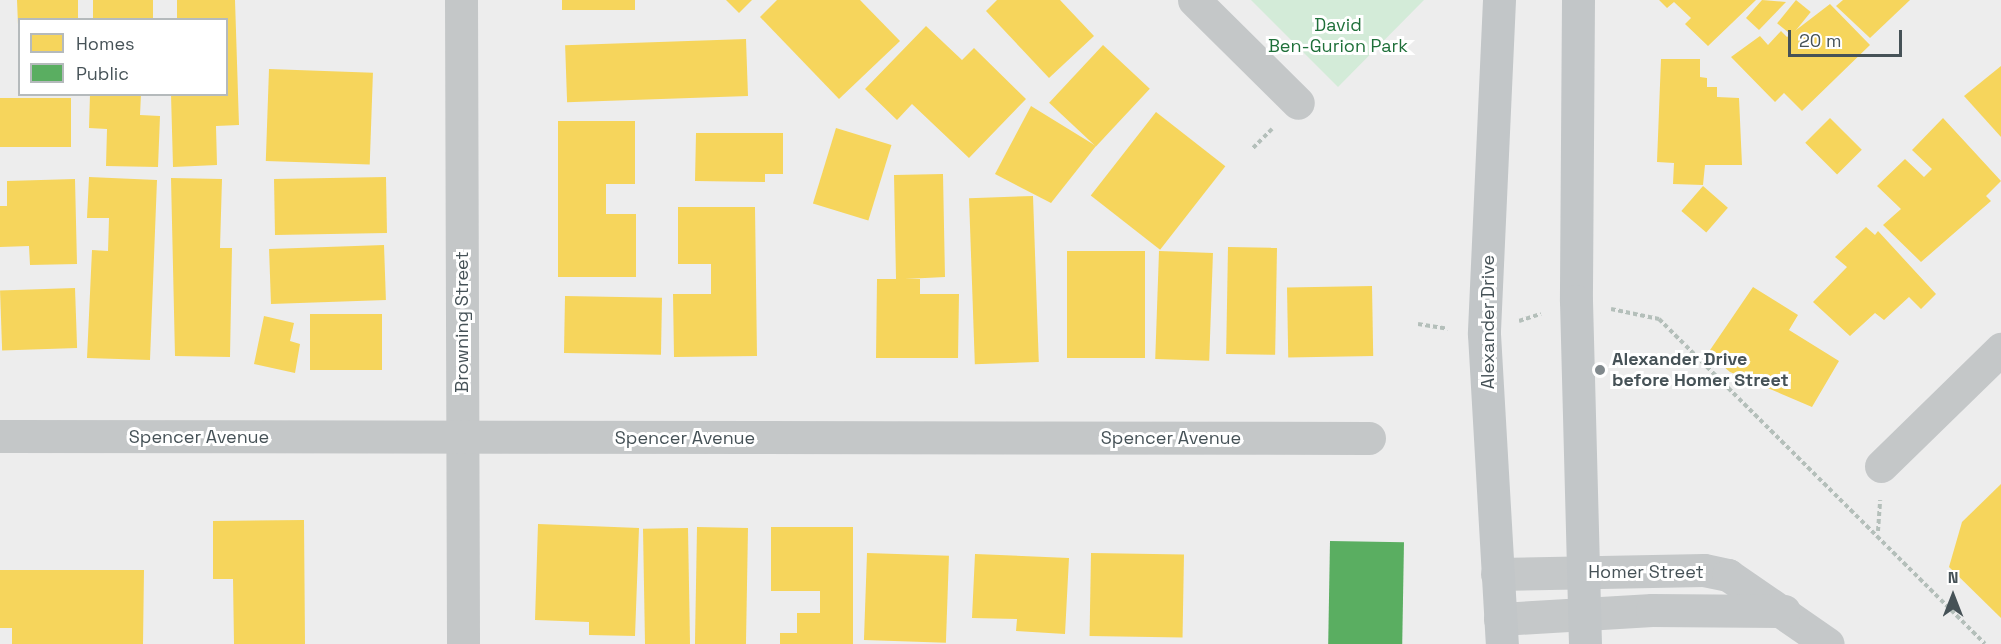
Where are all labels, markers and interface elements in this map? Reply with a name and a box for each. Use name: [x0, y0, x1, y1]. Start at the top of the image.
park label: David Ben-Gurion Park: [1268, 15, 1408, 57]
legend: [18, 18, 228, 96]
scale bar: [1791, 18, 1905, 56]
text: 20 m: [1799, 29, 1842, 52]
text: Homes: [76, 32, 135, 55]
text: Public: [76, 62, 129, 85]
street label: Browning Street: [451, 251, 473, 393]
street label: Alexander Drive: [1477, 255, 1499, 389]
place label: Alexander Drive before Homer Street: [1612, 349, 1789, 392]
marker: Alexander Drive before Homer Street: [1593, 363, 1607, 377]
street label: Spencer Avenue: [129, 426, 269, 448]
street label: Spencer Avenue: [615, 427, 755, 449]
street label: Spencer Avenue: [1101, 427, 1241, 449]
street label: Homer Street: [1588, 561, 1704, 583]
north arrow: [1923, 566, 1983, 626]
text: N: [1948, 567, 1958, 588]

